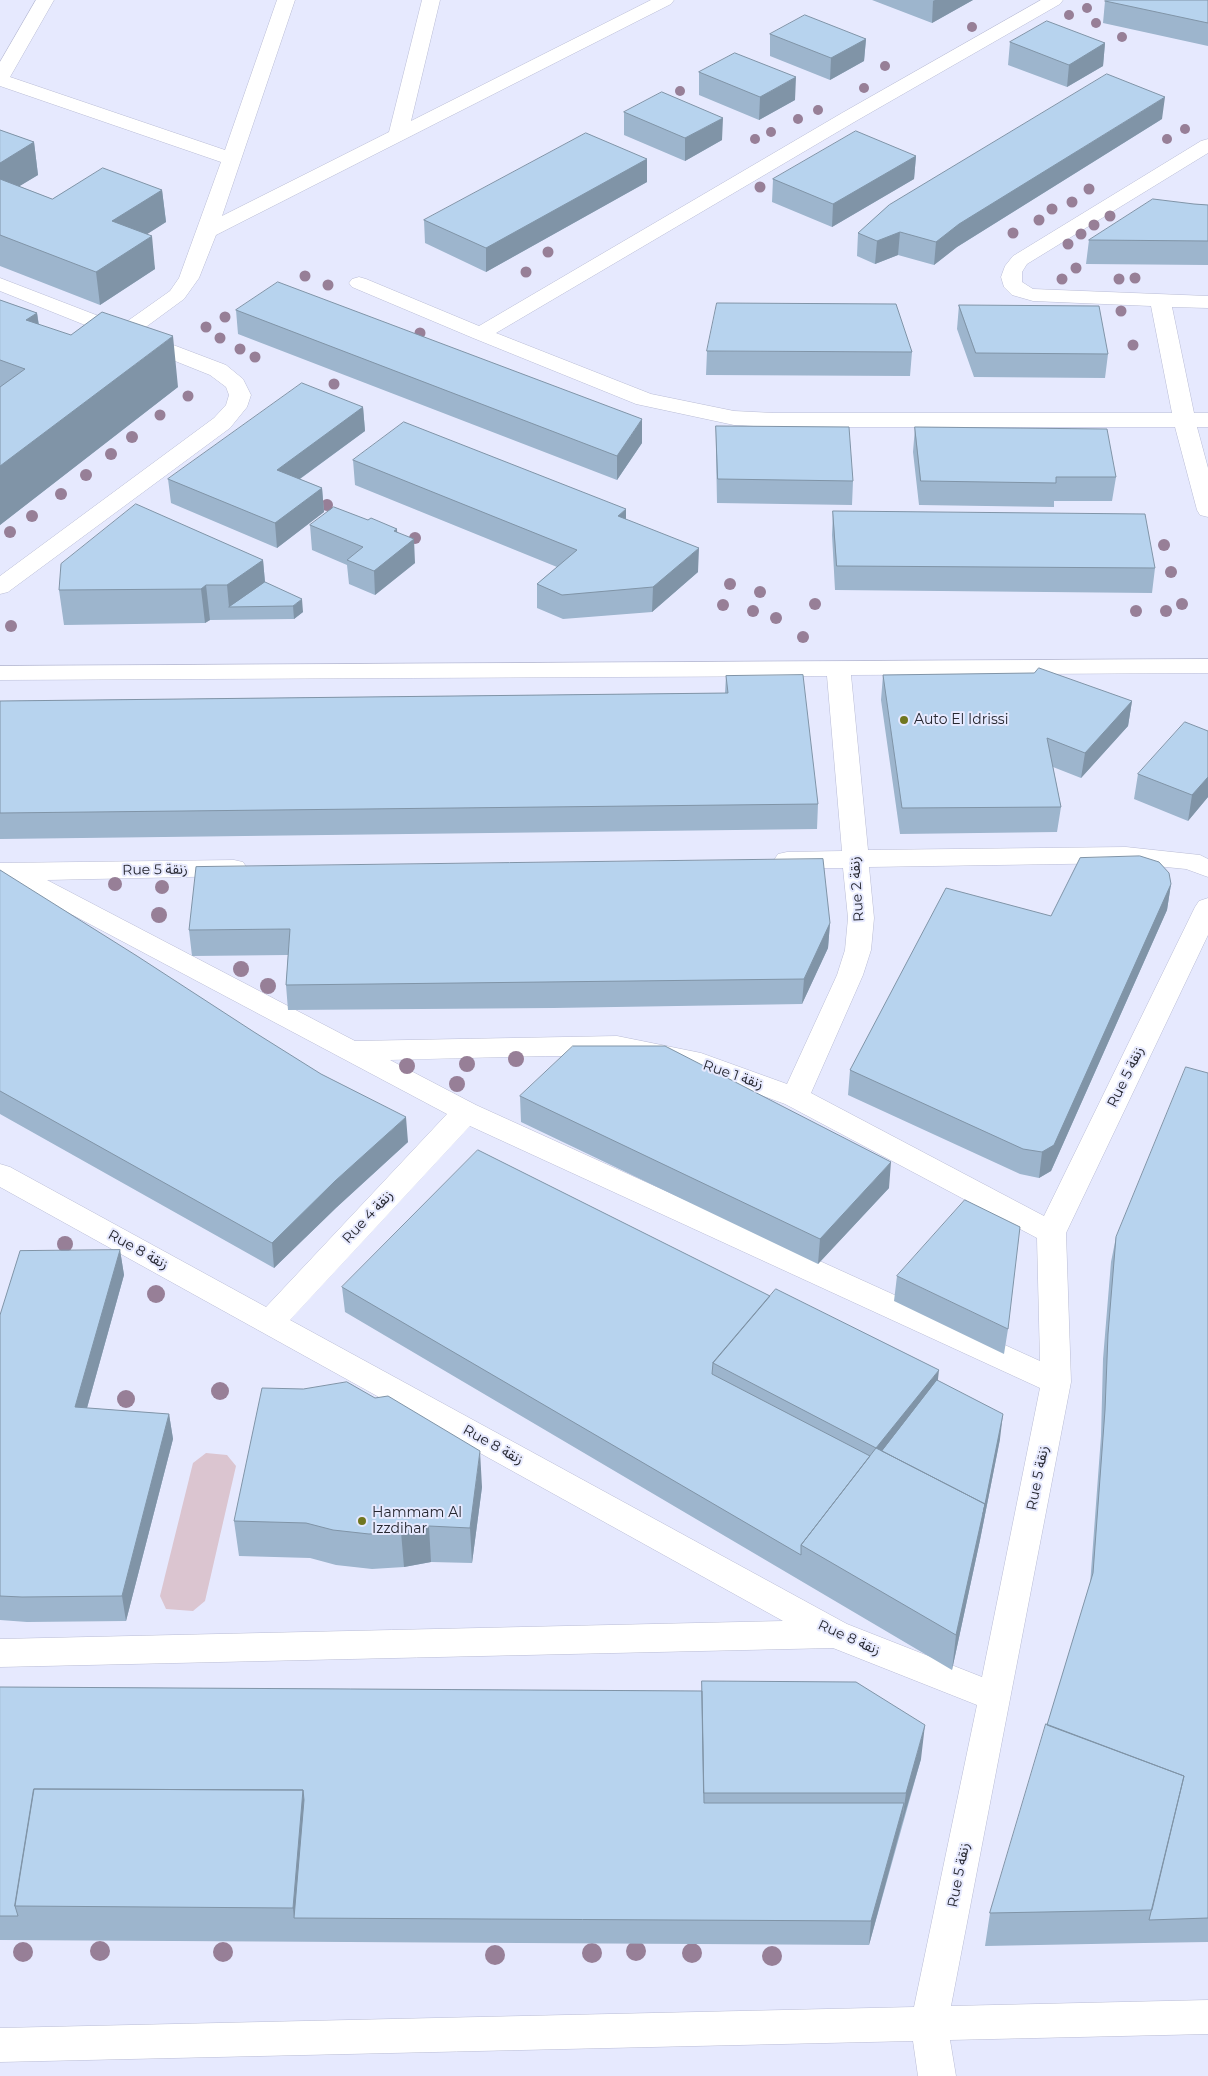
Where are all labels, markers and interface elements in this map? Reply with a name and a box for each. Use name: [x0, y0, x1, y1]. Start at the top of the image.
place label: Auto El Idrissi: [914, 712, 1008, 728]
marker: Auto El Idrissi: [898, 714, 910, 726]
street label: Rue 2 زنقة: [846, 856, 868, 922]
street label: Rue 5 زنقة: [122, 861, 188, 879]
street label: Rue 5 زنقة: [1104, 1044, 1148, 1110]
street label: Rue 1 زنقة: [701, 1057, 765, 1093]
street label: Rue 4 زنقة: [339, 1187, 397, 1247]
street label: Rue 8 زنقة: [105, 1227, 171, 1273]
street label: Rue 8 زنقة: [460, 1422, 526, 1468]
street label: Rue 5 زنقة: [1024, 1444, 1052, 1512]
place label: Hammam Al Izzdihar: [372, 1505, 462, 1538]
marker: Hammam Al Izzdihar: [356, 1515, 368, 1527]
street label: Rue 8 زنقة: [815, 1617, 883, 1659]
street label: Rue 5 زنقة: [945, 1841, 973, 1909]

